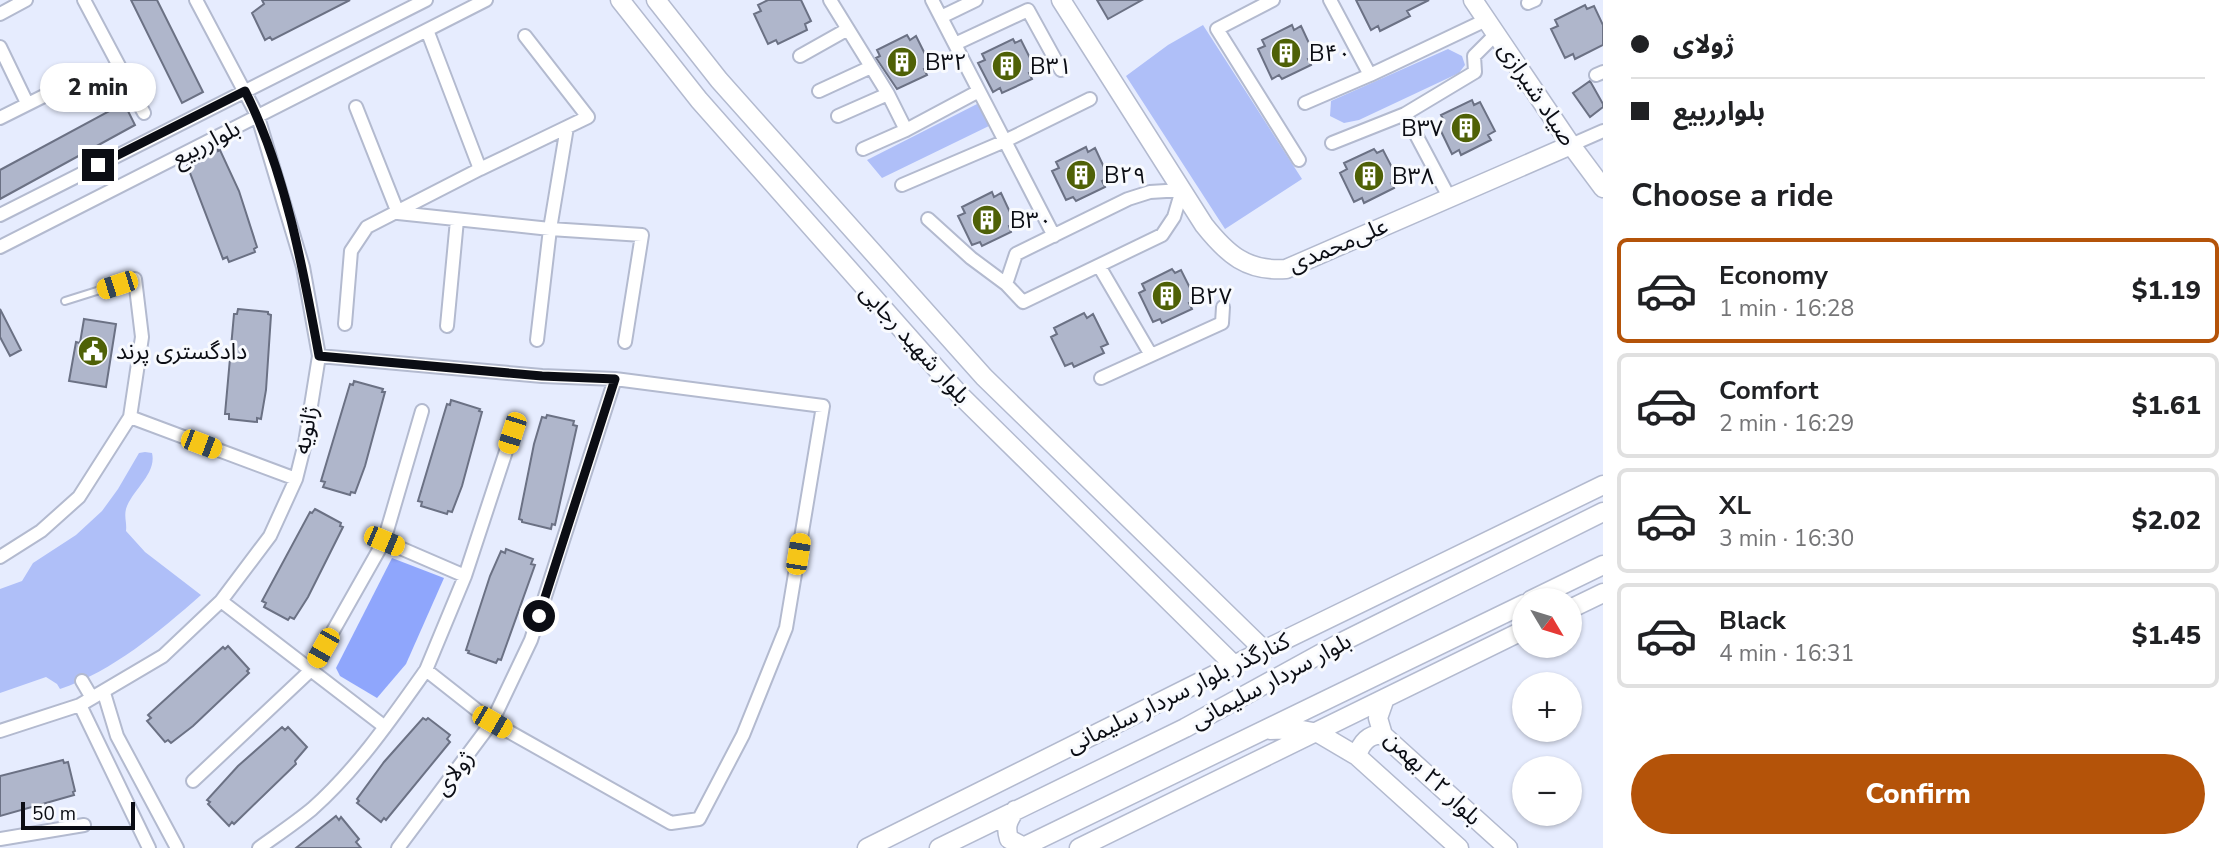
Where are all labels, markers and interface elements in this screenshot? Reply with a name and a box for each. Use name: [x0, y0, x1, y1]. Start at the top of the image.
text: ژولای: [1673, 27, 1734, 62]
building icon: B۴۰: [1269, 36, 1303, 70]
street label: صیاد شیرازی: [1491, 36, 1583, 152]
place label: B۴۰: [1309, 38, 1351, 69]
building icon: B۳۲: [885, 45, 919, 79]
place label: B۳۲: [925, 47, 967, 78]
building icon: B۳۱: [990, 49, 1024, 83]
place label: B۳۱: [1030, 51, 1072, 82]
callout: 2 min: [40, 64, 156, 113]
text: 2 min: [68, 72, 128, 103]
text: بلوارربیع: [1673, 94, 1765, 129]
building icon: B۳۷: [1449, 111, 1483, 145]
street label: بلوارربیع: [167, 113, 246, 174]
place label: B۳۷: [1401, 113, 1443, 144]
route end: [82, 149, 114, 181]
building icon: B۲۹: [1064, 158, 1098, 192]
building icon: B۳۸: [1352, 159, 1386, 193]
place label: B۲۹: [1104, 160, 1146, 191]
place label: B۳۸: [1392, 161, 1434, 192]
text: Choose a ride: [1631, 174, 1833, 217]
building icon: B۳۰: [970, 203, 1004, 237]
place label: B۳۰: [1010, 205, 1052, 236]
street label: علی‌محمدی: [1284, 210, 1392, 280]
text: Economy: [1719, 258, 1828, 293]
icon: car: [1635, 259, 1698, 322]
car: [94, 269, 141, 301]
text: $1.19: [2132, 273, 2201, 308]
street label: بلوار شهید رجایی: [853, 277, 977, 411]
building icon: B۲۷: [1150, 279, 1184, 313]
place label: B۲۷: [1190, 281, 1232, 312]
text: 1 min · 16:28: [1719, 293, 1854, 324]
public building icon: دادگستری پرند: [76, 334, 110, 368]
place label: دادگستری پرند: [116, 336, 247, 367]
text: Comfort: [1719, 373, 1819, 408]
icon: car: [1635, 374, 1698, 437]
text: $1.61: [2132, 388, 2201, 423]
street label: ژانویه: [286, 403, 326, 457]
text: 2 min · 16:29: [1719, 408, 1854, 439]
car: [496, 410, 529, 456]
car: [178, 427, 225, 461]
text: XL: [1719, 488, 1751, 523]
icon: car: [1635, 489, 1698, 552]
text: $2.02: [2132, 503, 2201, 538]
car: [361, 523, 408, 559]
text: 3 min · 16:30: [1719, 523, 1854, 554]
car: [785, 532, 812, 576]
north arrow: [1512, 588, 1582, 658]
map controls: [1512, 588, 1582, 826]
route start: [523, 600, 555, 632]
text: Black: [1719, 603, 1786, 638]
icon: car: [1635, 604, 1698, 667]
text: $1.45: [2132, 618, 2201, 653]
car: [304, 625, 343, 671]
street label: کنارگذر بلوار سردار سلیمانی: [1061, 625, 1295, 761]
street label: بلوار سردار سلیمانی: [1185, 626, 1357, 736]
text: 4 min · 16:31: [1719, 638, 1854, 669]
button: +: [1512, 672, 1582, 742]
car: [469, 702, 516, 742]
street label: بلوار ۲۲ بهمن: [1378, 724, 1488, 832]
street label: ژولای: [427, 744, 481, 802]
button: Confirm: [1631, 754, 2205, 834]
button: −: [1512, 756, 1582, 826]
scale bar: [21, 799, 135, 831]
text: 50 m: [32, 801, 76, 827]

